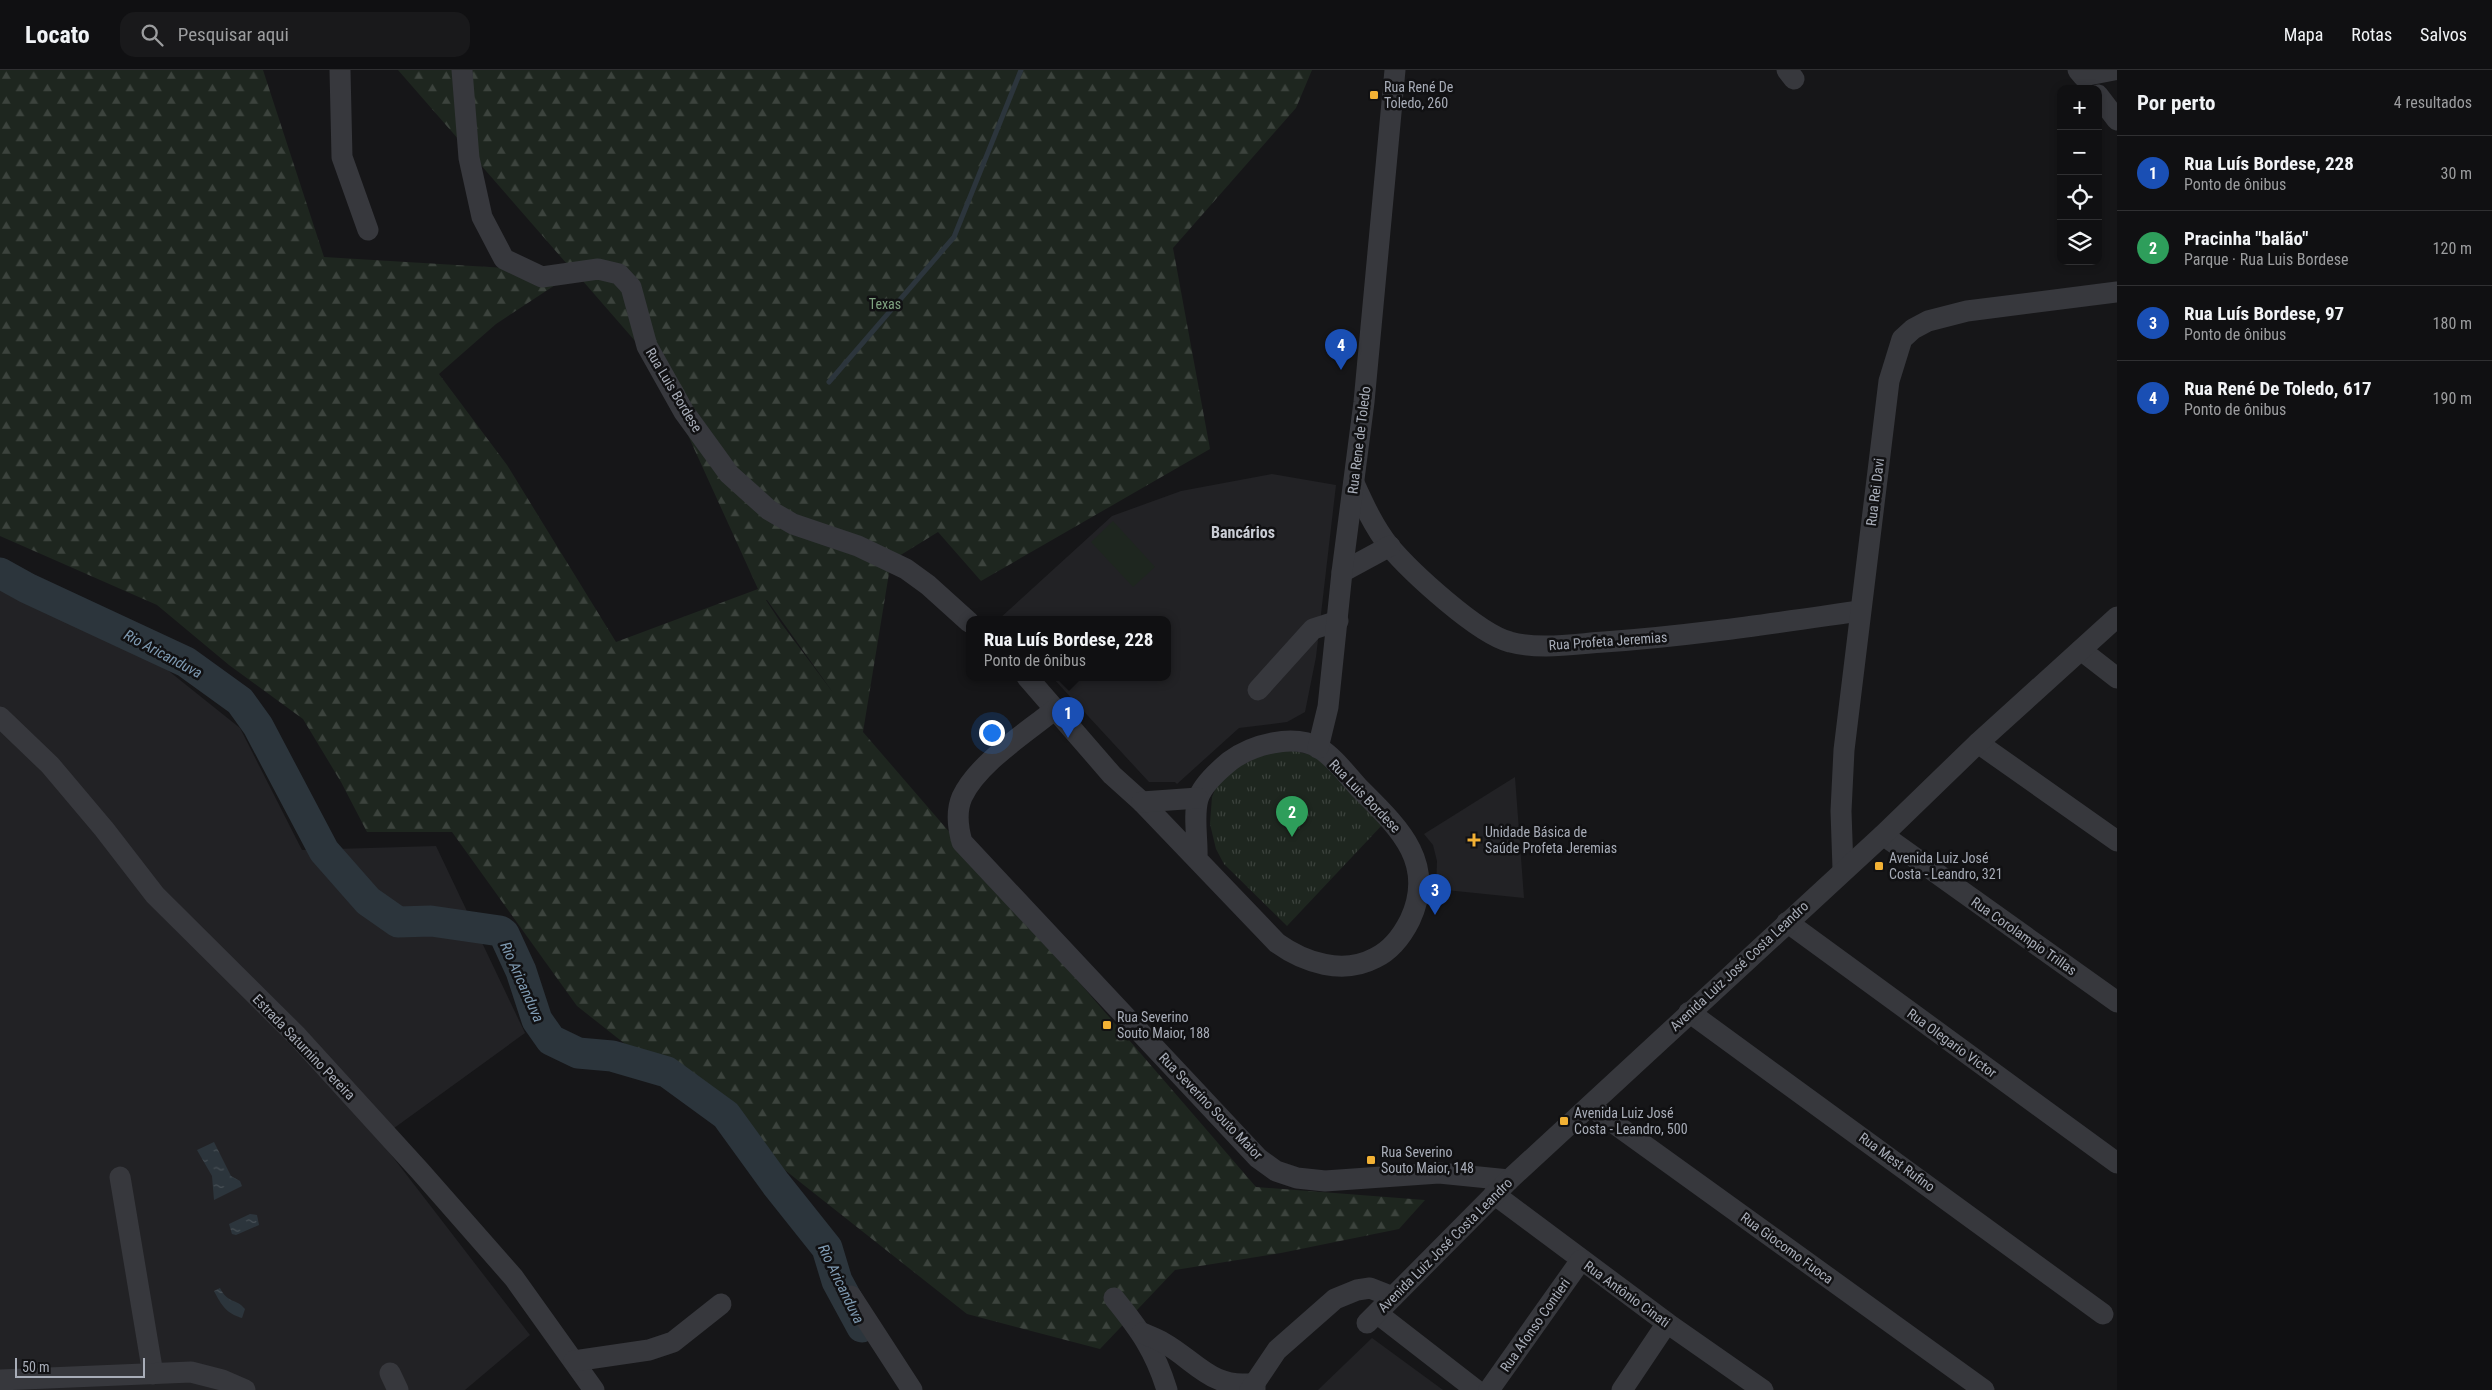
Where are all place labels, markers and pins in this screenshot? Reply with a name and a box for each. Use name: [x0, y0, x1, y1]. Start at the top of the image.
place label: Rua René De Toledo, 260: [1384, 79, 1454, 111]
marker: Rua René De Toledo, 260: [1368, 89, 1380, 101]
pin: 4: [1325, 329, 1357, 370]
pin: 1: [1052, 697, 1084, 738]
pin: 2: [1276, 796, 1308, 837]
place label: Unidade Básica de Saúde Profeta Jeremias: [1485, 824, 1617, 856]
marker: Unidade Básica de Saúde Profeta Jeremias: [1467, 833, 1481, 847]
place label: Avenida Luiz José Costa - Leandro, 321: [1889, 850, 2003, 882]
marker: Avenida Luiz José Costa - Leandro, 321: [1873, 860, 1885, 872]
pin: 3: [1419, 874, 1451, 915]
place label: Rua Severino Souto Maior, 188: [1117, 1009, 1210, 1041]
marker: Rua Severino Souto Maior, 188: [1101, 1019, 1113, 1031]
place label: Avenida Luiz José Costa - Leandro, 500: [1574, 1105, 1688, 1137]
marker: Avenida Luiz José Costa - Leandro, 500: [1558, 1115, 1570, 1127]
place label: Rua Severino Souto Maior, 148: [1381, 1144, 1474, 1176]
marker: Rua Severino Souto Maior, 148: [1365, 1154, 1377, 1166]

